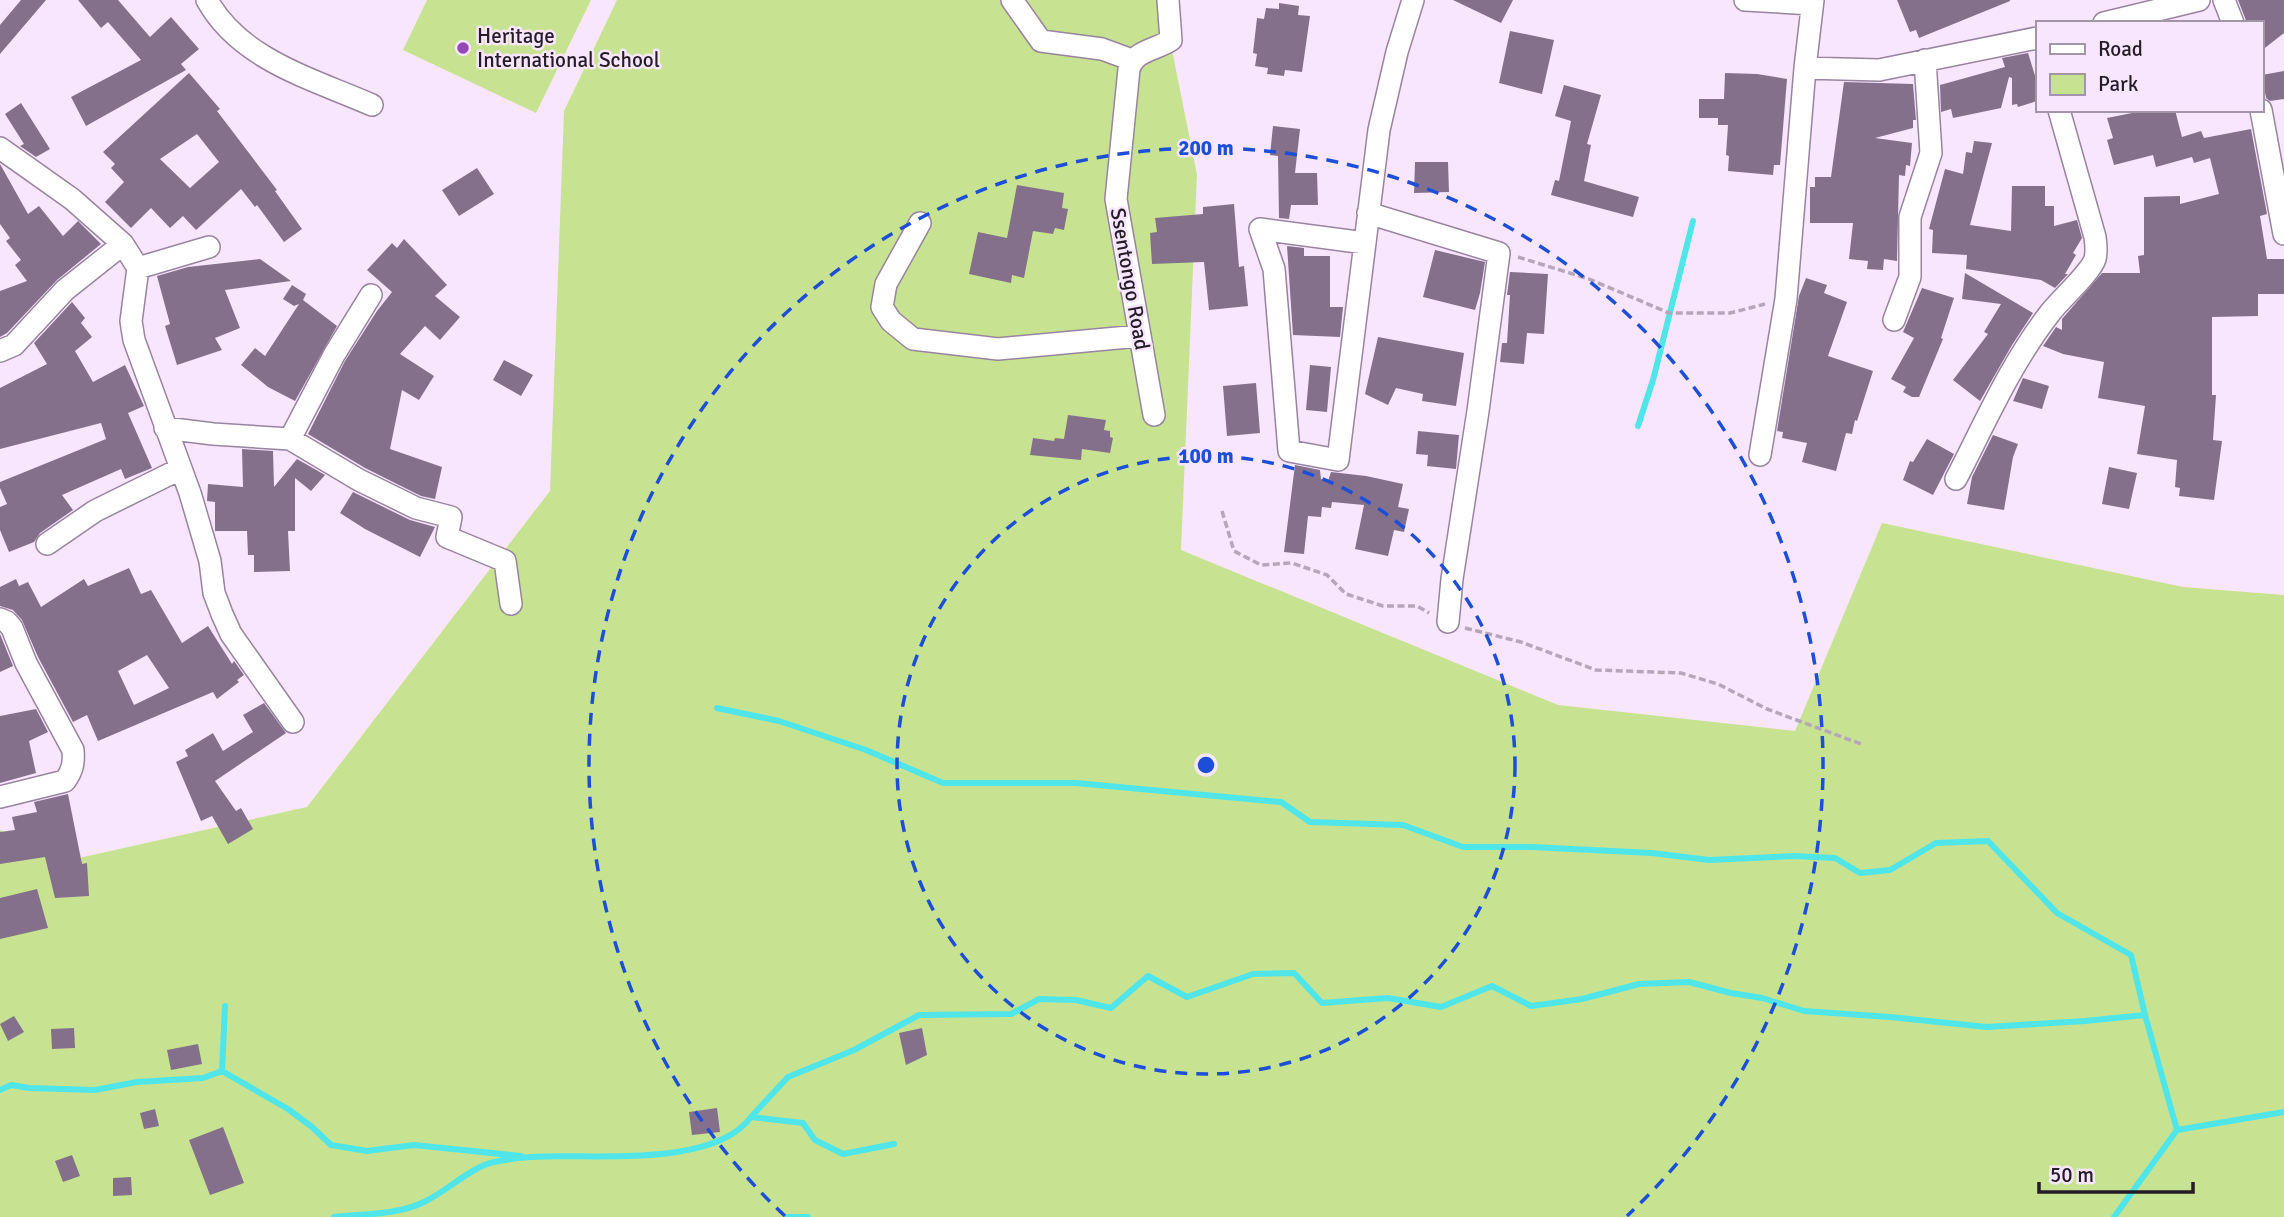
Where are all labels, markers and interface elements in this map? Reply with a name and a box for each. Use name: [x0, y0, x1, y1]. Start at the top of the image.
legend: [2036, 21, 2263, 112]
place label: Heritage International School: [477, 23, 660, 73]
text: Road: [2098, 36, 2143, 62]
marker: Heritage International School: [455, 40, 471, 56]
text: Park: [2098, 71, 2139, 97]
text: 200 m: [1178, 135, 1234, 161]
street label: Ssentongo Road: [1105, 206, 1155, 352]
text: 100 m: [1178, 443, 1234, 469]
centre of rings: [1194, 753, 1218, 777]
scale bar: [2039, 1150, 2193, 1194]
text: 50 m: [2050, 1162, 2094, 1188]

